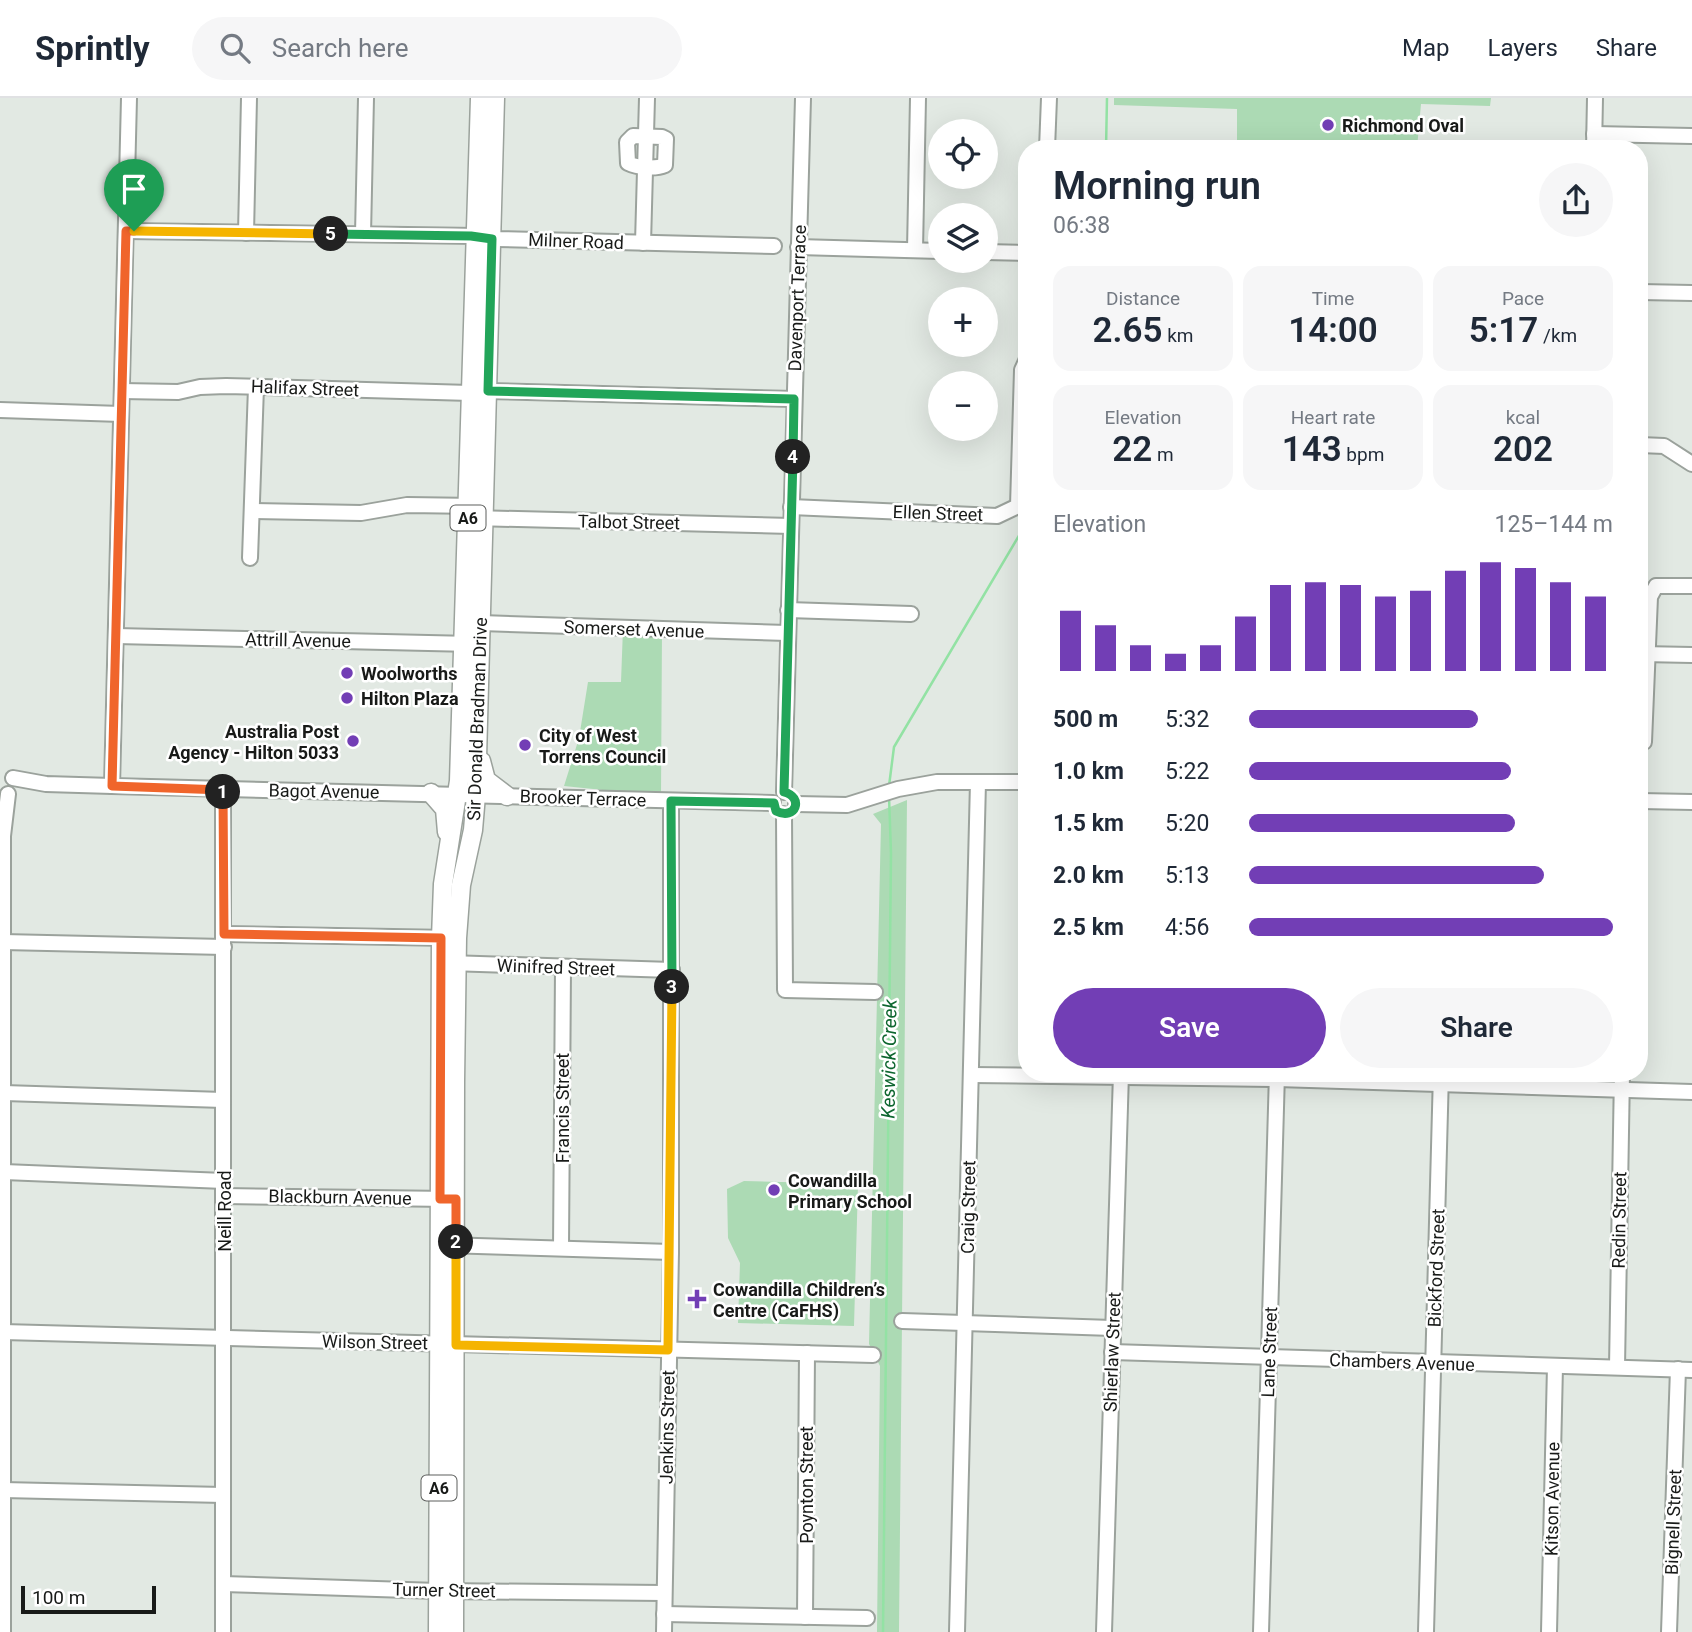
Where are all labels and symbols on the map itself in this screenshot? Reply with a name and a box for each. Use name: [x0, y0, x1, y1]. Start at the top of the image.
place label: Richmond Oval: [1342, 115, 1464, 136]
marker: Richmond Oval: [1320, 117, 1336, 133]
pin: [104, 159, 164, 231]
pin: 5: [314, 216, 348, 252]
street label: Davenport Terrace: [784, 224, 810, 372]
street label: Milner Road: [528, 229, 624, 253]
street label: Halifax Street: [251, 376, 360, 400]
pin: 4: [776, 440, 810, 474]
street label: Ellen Street: [892, 501, 984, 525]
road number: A6: [450, 506, 486, 530]
street label: Talbot Street: [578, 511, 680, 533]
street label: Somerset Avenue: [563, 616, 705, 642]
street label: Sir Donald Bradman Drive: [463, 617, 491, 821]
street label: Attrill Avenue: [245, 629, 351, 651]
place label: Woolworths: [361, 663, 457, 684]
marker: Woolworths: [339, 665, 355, 681]
place label: Hilton Plaza: [361, 688, 459, 709]
marker: Hilton Plaza: [339, 690, 355, 706]
place label: Australia Post Agency - Hilton 5033: [168, 721, 339, 763]
place label: City of West Torrens Council: [539, 725, 666, 767]
marker: Australia Post Agency - Hilton 5033: [345, 733, 361, 749]
marker: City of West Torrens Council: [517, 737, 533, 753]
pin: 1: [206, 774, 241, 810]
street label: Bagot Avenue: [269, 780, 379, 802]
street label: Brooker Terrace: [519, 785, 647, 811]
street label: Winifred Street: [496, 954, 616, 980]
pin: 3: [654, 970, 690, 1004]
water label: Keswick Creek: [876, 998, 902, 1119]
street label: Francis Street: [552, 1053, 573, 1163]
street label: Craig Street: [957, 1160, 979, 1254]
street label: Neill Road: [214, 1170, 235, 1252]
place label: Cowandilla Primary School: [788, 1170, 912, 1212]
street label: Redin Street: [1608, 1171, 1630, 1269]
marker: Cowandilla Primary School: [766, 1182, 782, 1198]
street label: Blackburn Avenue: [268, 1185, 412, 1209]
street label: Bickford Street: [1423, 1208, 1449, 1328]
pin: 2: [438, 1224, 474, 1260]
place label: Cowandilla Children’s Centre (CaFHS): [713, 1279, 885, 1322]
marker: Cowandilla Children’s Centre (CaFHS): [687, 1289, 707, 1309]
street label: Shierlaw Street: [1099, 1291, 1125, 1412]
street label: Lane Street: [1257, 1306, 1281, 1398]
street label: Wilson Street: [322, 1331, 428, 1353]
street label: Chambers Avenue: [1329, 1349, 1475, 1375]
street label: Jenkins Street: [656, 1370, 678, 1484]
street label: Poynton Street: [796, 1426, 817, 1544]
street label: Kitson Avenue: [1541, 1442, 1563, 1556]
street label: Bignell Street: [1661, 1469, 1685, 1575]
road number: A6: [422, 1476, 457, 1500]
street label: Turner Street: [392, 1579, 496, 1601]
scale bar: [21, 1583, 156, 1615]

